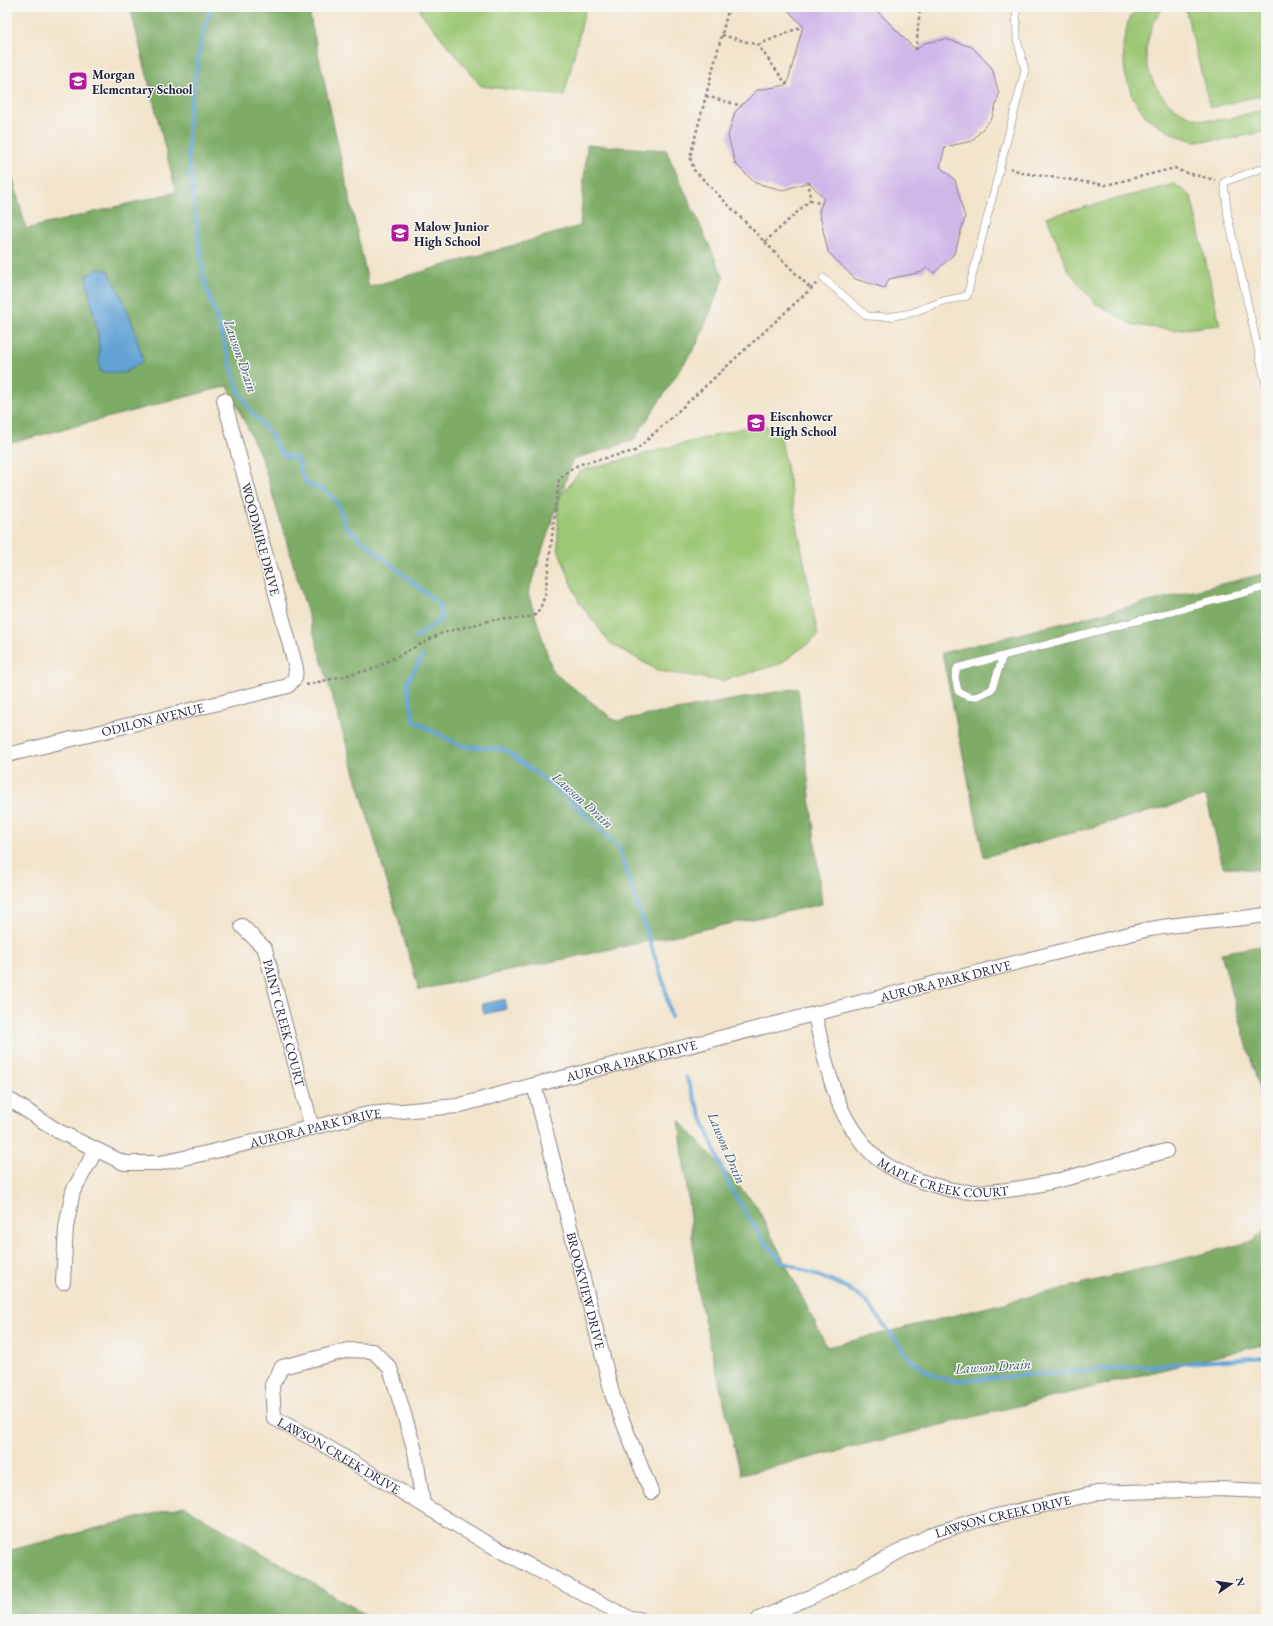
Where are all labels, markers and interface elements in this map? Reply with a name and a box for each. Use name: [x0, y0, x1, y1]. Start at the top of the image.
place label: Morgan Elementary School: [92, 66, 193, 98]
school or university icon: Morgan Elementary School: [67, 70, 89, 92]
place label: Malow Junior High School: [414, 218, 489, 250]
school or university icon: Malow Junior High School: [389, 222, 411, 244]
water label: Lawson Drain: [220, 316, 262, 395]
place label: Eisenhower High School: [770, 408, 837, 440]
school or university icon: Eisenhower High School: [745, 412, 767, 434]
street label: WOODMIRE DRIVE: [237, 481, 284, 597]
street label: ODILON AVENUE: [100, 699, 206, 741]
water label: Lawson Drain: [548, 767, 617, 832]
street label: AURORA PARK DRIVE: [877, 956, 1013, 1006]
street label: PAINT CREEK COURT: [259, 957, 309, 1089]
street label: AURORA PARK DRIVE: [563, 1036, 699, 1086]
street label: AURORA PARK DRIVE: [247, 1105, 382, 1152]
water label: Lawson Drain: [703, 1108, 750, 1187]
street label: MAPLE CREEK COURT: [875, 1154, 1010, 1201]
street label: BROOKVIEW DRIVE: [563, 1230, 609, 1351]
water label: Lawson Drain: [953, 1354, 1032, 1378]
street label: LAWSON CREEK DRIVE: [274, 1413, 403, 1498]
street label: LAWSON CREEK DRIVE: [933, 1491, 1072, 1542]
north arrow: [1211, 1564, 1251, 1604]
text: N: [1233, 1576, 1249, 1588]

